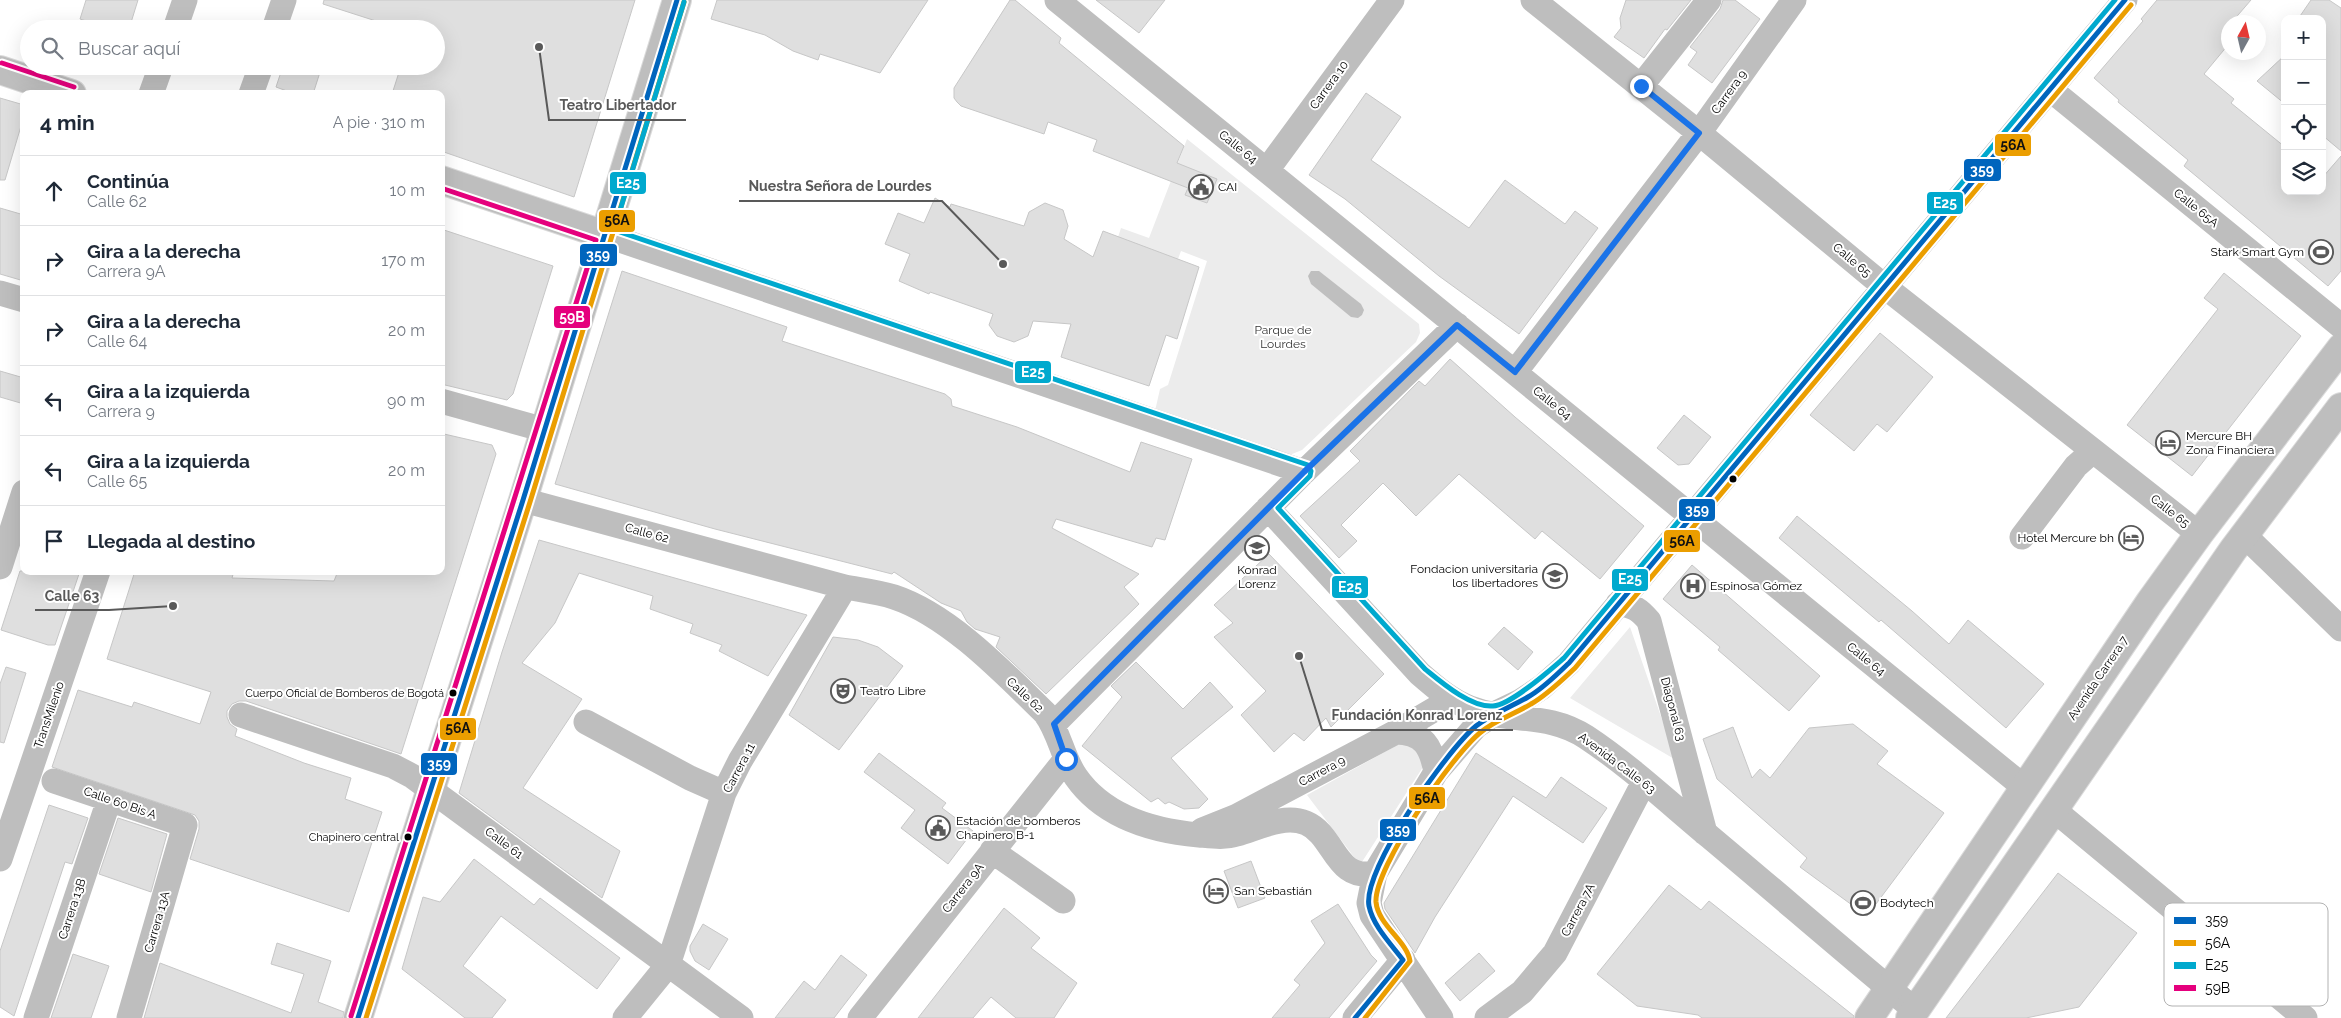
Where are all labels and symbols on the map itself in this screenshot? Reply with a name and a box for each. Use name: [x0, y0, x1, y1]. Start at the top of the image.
north arrow: [2221, 15, 2266, 60]
street label: Carrera 10: [1307, 58, 1351, 112]
street label: Carrera 9: [1708, 67, 1750, 117]
route end: [1630, 75, 1653, 98]
callout: Teatro Libertador: [549, 91, 686, 120]
text: Teatro Libertador: [560, 97, 677, 113]
street label: Calle 64: [1216, 127, 1260, 167]
line badge: 56A: [1994, 133, 2032, 157]
text: 56A: [2000, 137, 2026, 153]
line badge: 359: [1963, 158, 2002, 182]
text: 359: [1970, 162, 1994, 178]
line badge: E25: [609, 171, 647, 195]
callout: Nuestra Señora de Lourdes: [739, 172, 942, 201]
public building icon: CAI: [1188, 174, 1214, 200]
text: E25: [616, 175, 640, 191]
text: Nuestra Señora de Lourdes: [748, 178, 932, 194]
place label: CAI: [1218, 180, 1237, 194]
street label: Calle 65A: [2171, 186, 2221, 230]
line badge: E25: [1926, 191, 1964, 215]
text: E25: [1933, 195, 1957, 211]
line badge: 56A: [598, 209, 636, 233]
text: 56A: [604, 212, 630, 228]
sports icon: Stark Smart Gym: [2308, 239, 2334, 265]
street label: Calle 65: [1830, 240, 1874, 280]
line badge: 359: [579, 243, 618, 267]
place label: Stark Smart Gym: [2210, 245, 2304, 259]
text: 359: [586, 247, 610, 263]
line badge: 59B: [553, 305, 591, 329]
text: 59B: [559, 309, 585, 325]
park label: Parque de Lourdes: [1254, 323, 1312, 351]
line badge: E25: [1014, 360, 1052, 384]
text: E25: [1021, 364, 1045, 380]
street label: Calle 64: [1530, 383, 1574, 423]
place label: Mercure BH Zona Financiera: [2186, 429, 2274, 457]
hotel icon: Mercure BH Zona Financiera: [2155, 430, 2181, 456]
unlabelled marker: [1728, 474, 1738, 484]
street label: Calle 65: [2148, 492, 2192, 531]
line badge: 359: [1678, 498, 1716, 522]
text: 359: [1685, 502, 1709, 518]
street label: Calle 62: [624, 520, 670, 546]
hotel icon: Hotel Mercure bh: [2118, 525, 2144, 551]
line badge: 56A: [1663, 529, 1701, 553]
place label: Hotel Mercure bh: [2018, 531, 2114, 545]
text: 56A: [1669, 533, 1695, 549]
school or university icon: Konrad Lorenz: [1244, 535, 1270, 561]
place label: Fondacion universitaria los libertadores: [1410, 562, 1538, 590]
place label: Konrad Lorenz: [1237, 563, 1277, 591]
school or university icon: Fondacion universitaria los libertadores: [1542, 563, 1568, 589]
line badge: E25: [1611, 568, 1649, 592]
text: E25: [1618, 571, 1642, 587]
hospital icon: Espinosa Gómez: [1680, 573, 1706, 599]
line badge: E25: [1331, 575, 1369, 599]
text: E25: [1338, 579, 1362, 595]
place label: Espinosa Gómez: [1710, 579, 1802, 593]
callout: Calle 63: [35, 581, 109, 610]
text: Calle 63: [45, 588, 99, 604]
street label: Avenida Carrera 7: [2065, 633, 2131, 722]
street label: Calle 64: [1844, 639, 1888, 679]
street label: Calle 62: [1004, 675, 1046, 715]
street label: Diagonal 63: [1658, 676, 1688, 742]
theatre icon: Teatro Libre: [830, 678, 856, 704]
street label: TransMilenio: [31, 680, 67, 750]
place label: Teatro Libre: [860, 684, 926, 698]
place label: Cuerpo Oficial de Bomberos de Bogotá: [245, 687, 444, 700]
marker: Cuerpo Oficial de Bomberos de Bogotá: [448, 688, 458, 698]
callout: Fundación Konrad Lorenz: [1322, 701, 1513, 730]
text: Fundación Konrad Lorenz: [1332, 707, 1503, 723]
line badge: 56A: [439, 717, 477, 741]
text: 56A: [445, 720, 471, 736]
street label: Avenida Calle 63: [1576, 730, 1658, 796]
street label: Carrera 11: [720, 741, 758, 795]
route start: [1055, 748, 1078, 771]
line badge: 359: [420, 752, 458, 776]
street label: Carrera 9: [1296, 753, 1348, 789]
text: 359: [427, 756, 451, 772]
street label: Calle 60 Bis A: [82, 784, 158, 822]
line badge: 56A: [1408, 786, 1446, 810]
text: 56A: [1414, 790, 1440, 806]
place label: Estación de bomberos Chapinero B-1: [956, 814, 1081, 842]
public building icon: Estación de bomberos Chapinero B-1: [925, 815, 951, 841]
line badge: 359: [1379, 818, 1417, 842]
text: 359: [1386, 822, 1410, 838]
street label: Calle 61: [482, 824, 526, 862]
place label: Chapinero central: [309, 831, 399, 844]
marker: Chapinero central: [403, 832, 413, 842]
street label: Carrera 9A: [939, 860, 987, 916]
street label: Carrera 13B: [56, 877, 88, 941]
hotel icon: San Sebastián: [1203, 878, 1229, 904]
street label: Carrera 7A: [1558, 881, 1598, 939]
place label: San Sebastián: [1234, 884, 1312, 898]
street label: Carrera 13A: [142, 890, 172, 954]
sports icon: Bodytech: [1850, 890, 1876, 916]
place label: Bodytech: [1880, 896, 1934, 910]
legend: [2164, 903, 2328, 1006]
text: 359: [2205, 912, 2228, 928]
text: 56A: [2205, 935, 2231, 951]
text: E25: [2205, 957, 2229, 973]
text: 59B: [2205, 980, 2230, 996]

